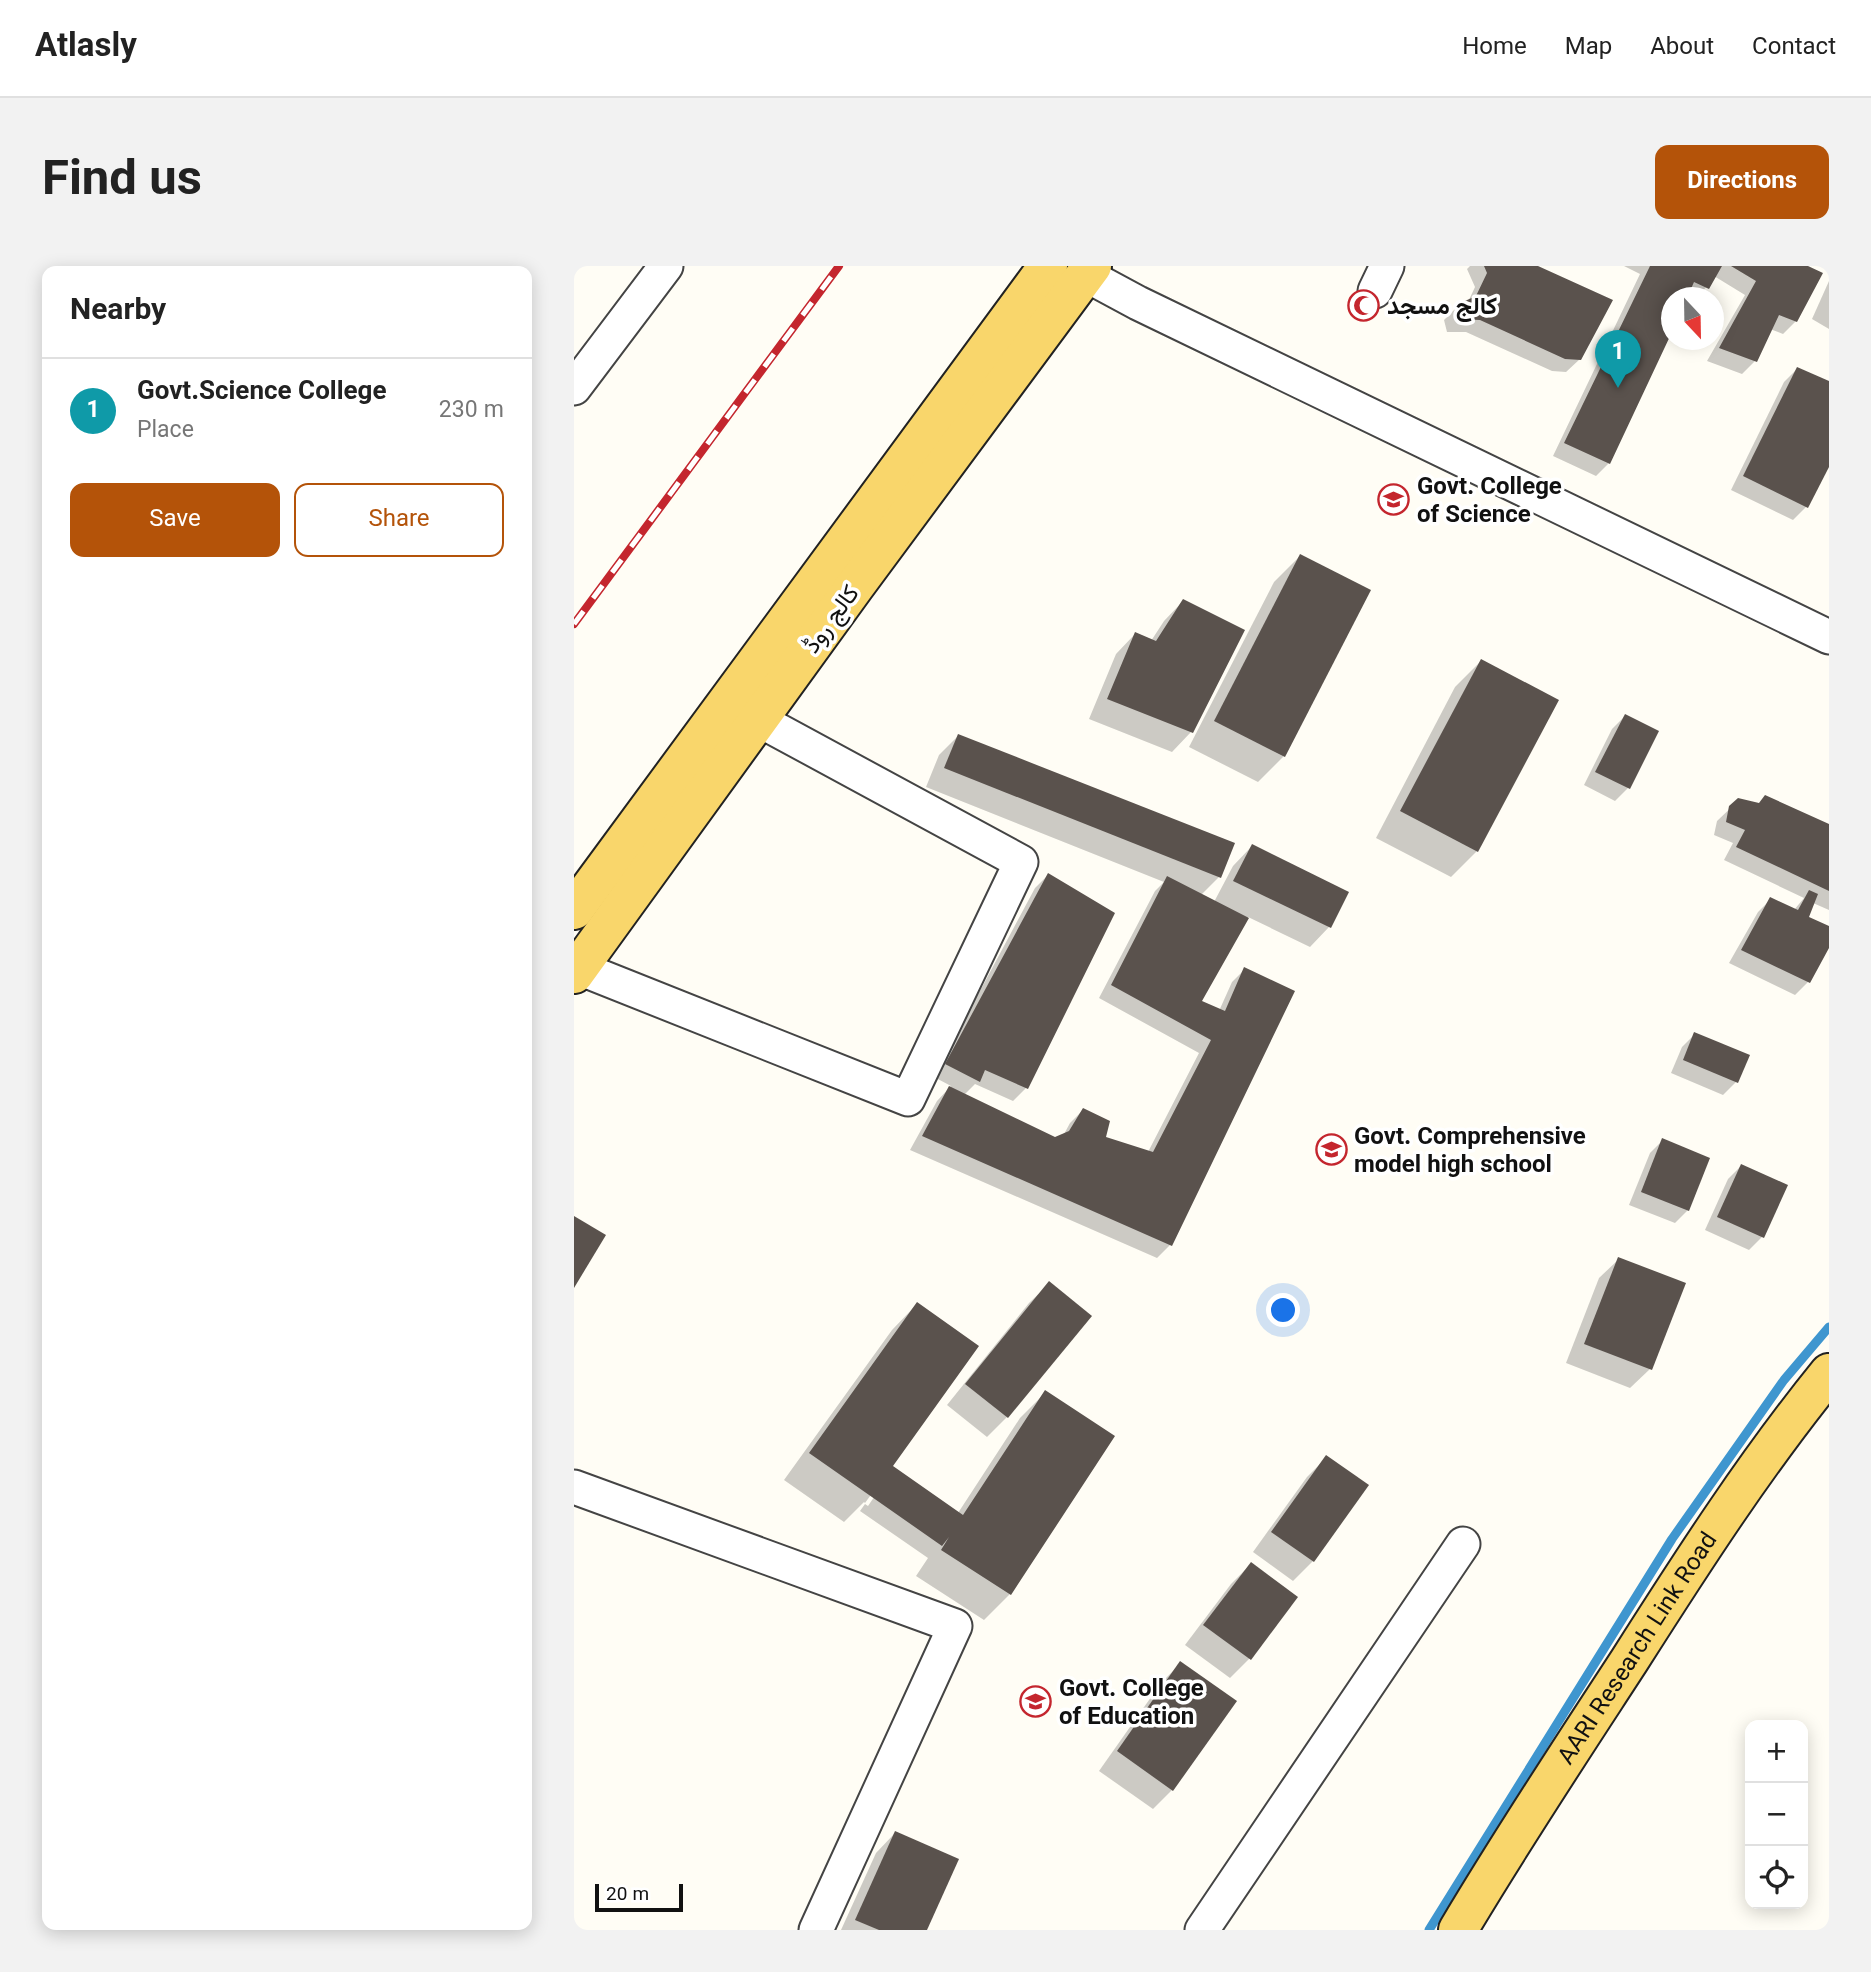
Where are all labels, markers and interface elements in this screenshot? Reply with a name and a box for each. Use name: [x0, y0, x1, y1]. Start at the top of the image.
text: Atlasly: [35, 22, 137, 74]
text: Home: [1462, 29, 1527, 67]
text: Map: [1565, 29, 1612, 67]
text: About: [1650, 29, 1714, 67]
text: Contact: [1752, 29, 1836, 67]
text: Find us: [42, 144, 202, 220]
button: Directions: [1655, 145, 1829, 219]
north arrow: [1661, 287, 1724, 350]
text: Nearby: [70, 288, 166, 335]
mosque icon: کالج مسجد: [1347, 289, 1381, 323]
place label: کالج مسجد: [1387, 289, 1497, 327]
pin: 1: [1595, 330, 1641, 388]
text: Govt.Science College: [137, 372, 387, 413]
text: 1: [86, 393, 100, 429]
text: 230 m: [439, 393, 504, 429]
text: Place: [137, 413, 194, 449]
place label: Govt. College of Science: [1417, 469, 1562, 535]
button: Save: [70, 483, 280, 557]
button: Share: [294, 483, 504, 557]
school or university icon: Govt. College of Science: [1377, 483, 1411, 517]
street label: کالج روڈ: [795, 578, 871, 662]
place label: Govt. Comprehensive model high school: [1354, 1119, 1586, 1185]
school or university icon: Govt. Comprehensive model high school: [1314, 1133, 1348, 1167]
your location: [1266, 1293, 1300, 1327]
street label: AARI Research Link Road: [1549, 1525, 1728, 1773]
place label: Govt. College of Education: [1059, 1671, 1204, 1737]
school or university icon: Govt. College of Education: [1019, 1685, 1053, 1719]
map controls: [1745, 1720, 1808, 1909]
button: +: [1745, 1720, 1808, 1783]
button: −: [1745, 1783, 1808, 1846]
button: locate: [1745, 1846, 1808, 1909]
scale bar: [595, 1881, 682, 1913]
text: 20 m: [606, 1881, 649, 1910]

